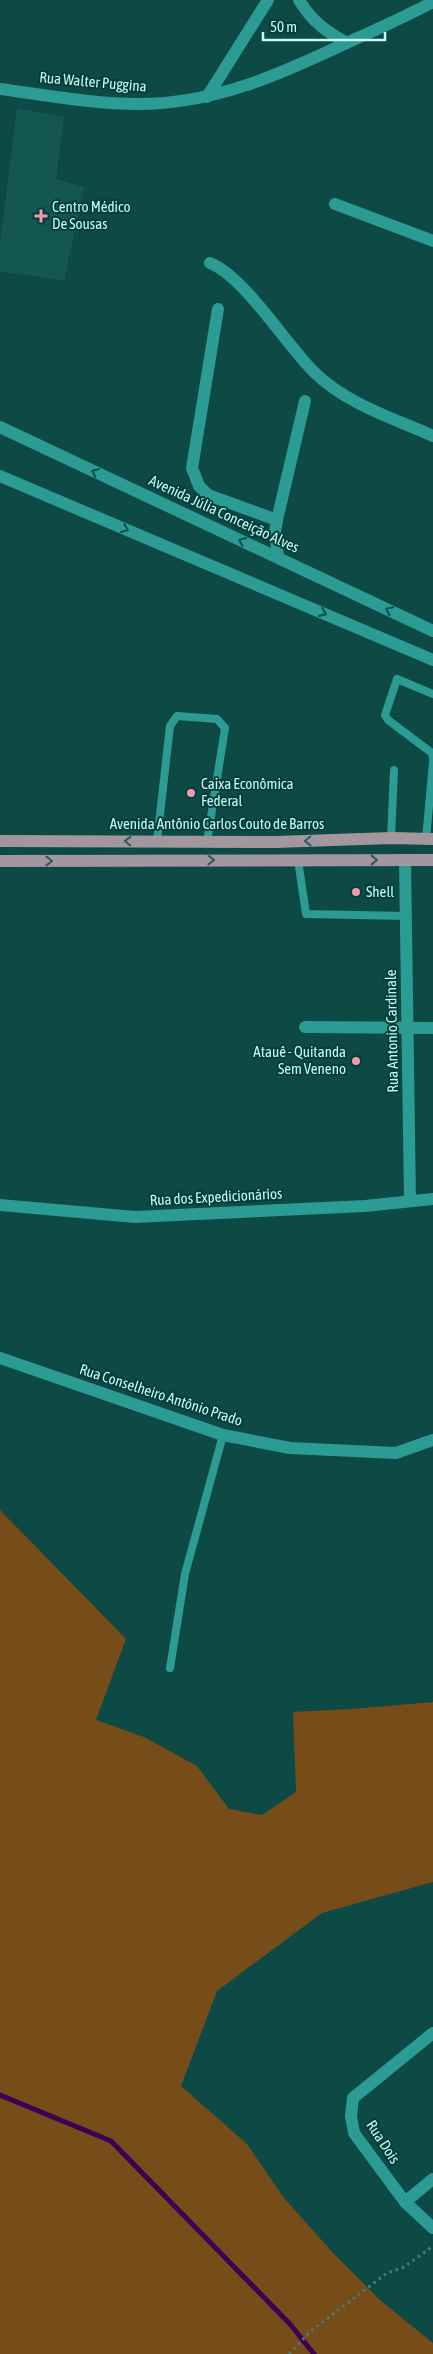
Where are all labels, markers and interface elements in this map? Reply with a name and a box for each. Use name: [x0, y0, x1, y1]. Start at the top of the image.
scale bar: [263, 10, 386, 42]
text: 50 m: [270, 18, 297, 35]
street label: Rua Walter Puggina: [39, 68, 147, 95]
place label: Centro Médico De Sousas: [52, 198, 131, 232]
marker: Centro Médico De Sousas: [34, 209, 48, 223]
one-way arrow: [91, 467, 100, 478]
street label: Avenida Júlia Conceição Alves: [147, 471, 302, 556]
one-way arrow: [121, 524, 129, 534]
one-way arrow: [238, 536, 247, 547]
one-way arrow: [318, 606, 327, 617]
one-way arrow: [385, 606, 394, 617]
place label: Caixa Econômica Federal: [201, 775, 293, 809]
marker: Caixa Econômica Federal: [185, 787, 197, 799]
street label: Avenida Antônio Carlos Couto de Barros: [110, 815, 324, 832]
one-way arrow: [123, 836, 131, 846]
one-way arrow: [303, 836, 311, 846]
one-way arrow: [45, 855, 53, 866]
one-way arrow: [208, 855, 215, 865]
one-way arrow: [370, 855, 378, 865]
place label: Shell: [366, 883, 394, 900]
marker: Shell: [350, 886, 362, 898]
street label: Rua Antonio Cardinale: [382, 969, 401, 1093]
place label: Atauê - Quitanda Sem Veneno: [253, 1043, 346, 1077]
marker: Atauê - Quitanda Sem Veneno: [350, 1055, 362, 1067]
street label: Rua dos Expedicionários: [149, 1185, 283, 1208]
street label: Rua Conselheiro Antônio Prado: [78, 1360, 245, 1429]
street label: Rua Dois: [363, 2117, 404, 2166]

